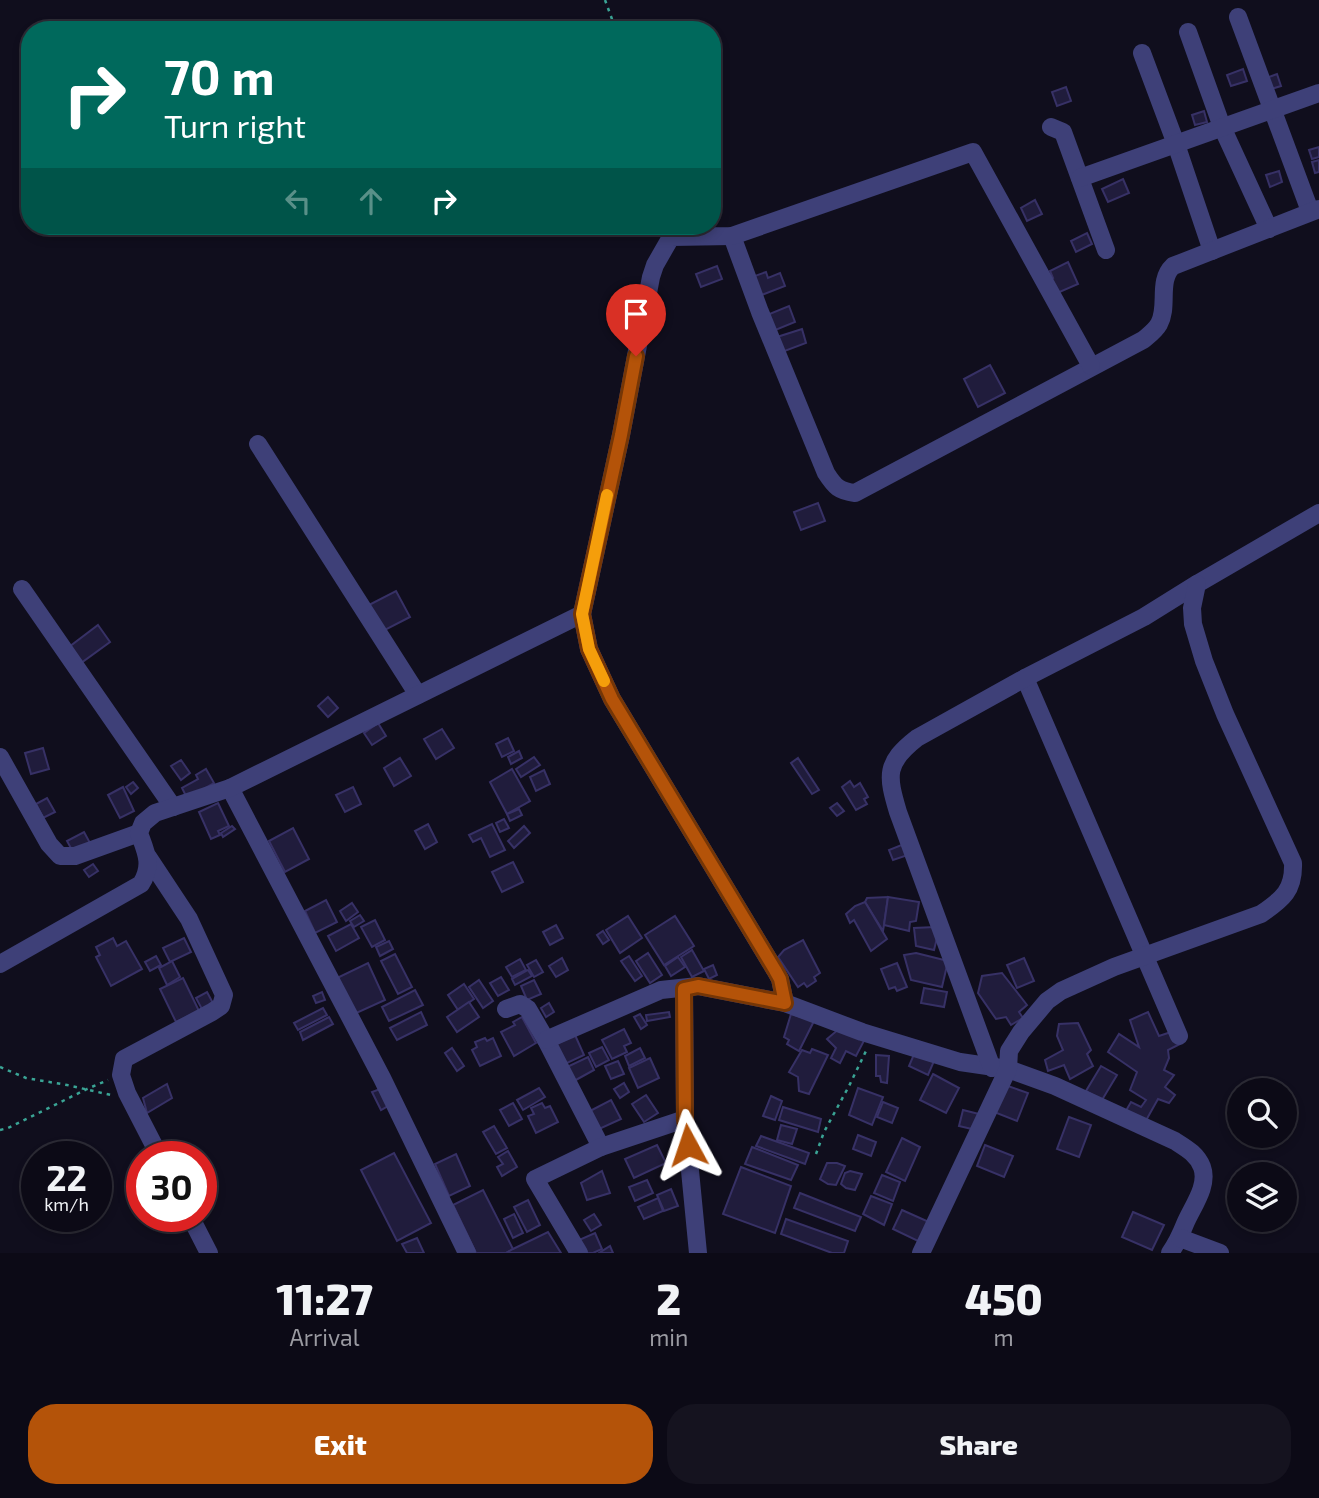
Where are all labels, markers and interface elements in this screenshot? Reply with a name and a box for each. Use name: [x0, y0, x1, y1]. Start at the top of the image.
text: 70 m: [164, 46, 275, 105]
icon: right: [49, 49, 140, 140]
text: Turn right: [164, 106, 306, 144]
icon: left: [279, 182, 317, 220]
icon: ahead: [352, 182, 390, 220]
icon: right: [425, 182, 463, 220]
pin: [606, 284, 666, 356]
icon: arrive: [617, 295, 655, 333]
map controls: [1227, 1078, 1297, 1232]
button: search: [1227, 1078, 1297, 1148]
position arrow: [651, 1108, 725, 1182]
speed limit sign: 30: [126, 1141, 217, 1232]
text: 22: [46, 1156, 87, 1198]
button: layers: [1227, 1162, 1297, 1232]
text: km/h: [44, 1193, 89, 1215]
text: 11:27: [276, 1273, 373, 1323]
text: 2: [656, 1273, 681, 1323]
text: 450: [965, 1273, 1043, 1323]
text: Arrival: [290, 1323, 360, 1351]
text: min: [649, 1323, 688, 1351]
text: m: [994, 1323, 1014, 1351]
button: Exit: [28, 1404, 653, 1484]
button: Share: [667, 1404, 1291, 1484]

